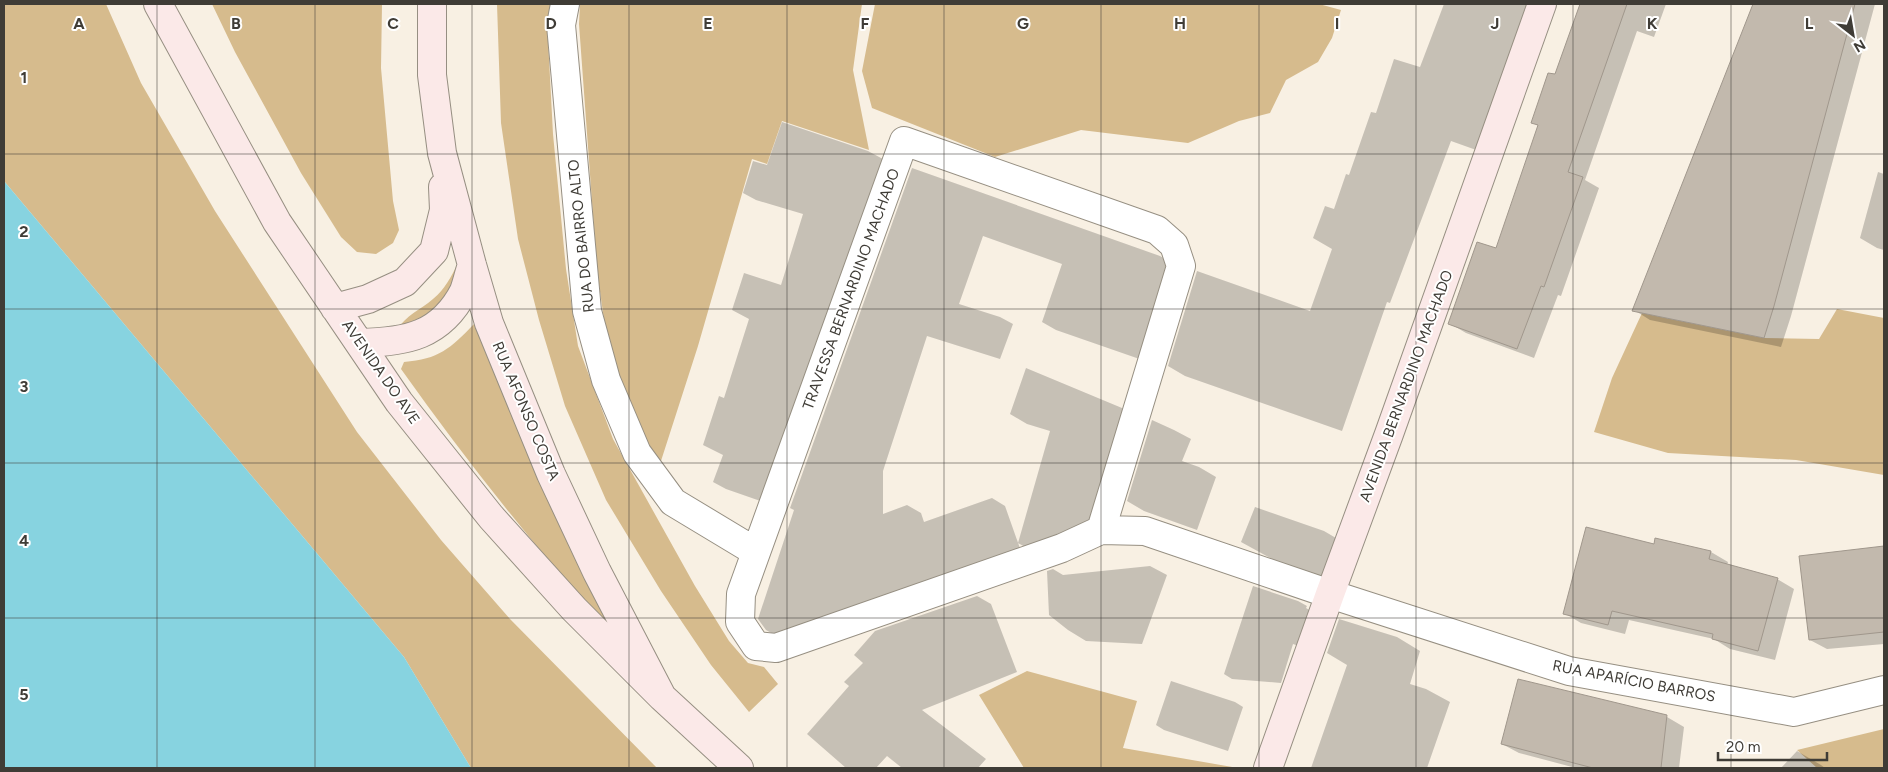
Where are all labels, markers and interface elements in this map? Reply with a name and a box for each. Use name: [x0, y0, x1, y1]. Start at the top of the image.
north arrow: [1828, 10, 1878, 60]
text: A: [73, 14, 85, 33]
text: B: [231, 14, 241, 33]
text: C: [387, 14, 399, 33]
text: D: [545, 14, 557, 33]
text: E: [703, 14, 713, 33]
text: F: [861, 14, 870, 33]
text: G: [1017, 14, 1029, 33]
text: H: [1174, 14, 1186, 33]
text: I: [1335, 14, 1339, 33]
text: J: [1491, 14, 1499, 33]
text: K: [1647, 14, 1658, 33]
text: L: [1805, 14, 1814, 33]
text: N: [1850, 36, 1868, 56]
text: 1: [21, 68, 27, 87]
street label: RUA DO BAIRRO ALTO: [564, 159, 598, 313]
street label: TRAVESSA BERNARDINO MACHADO: [799, 166, 903, 412]
text: 2: [19, 222, 29, 241]
street label: AVENIDA BERNARDINO MACHADO: [1356, 268, 1456, 504]
street label: AVENIDA DO AVE: [338, 316, 424, 428]
street label: RUA AFONSO COSTA: [489, 339, 563, 483]
text: 3: [20, 377, 29, 396]
text: 4: [19, 531, 29, 550]
street label: RUA APARÍCIO BARROS: [1551, 656, 1717, 706]
text: 5: [19, 685, 29, 704]
scale bar: [1718, 730, 1827, 762]
text: 20 m: [1726, 738, 1760, 756]

